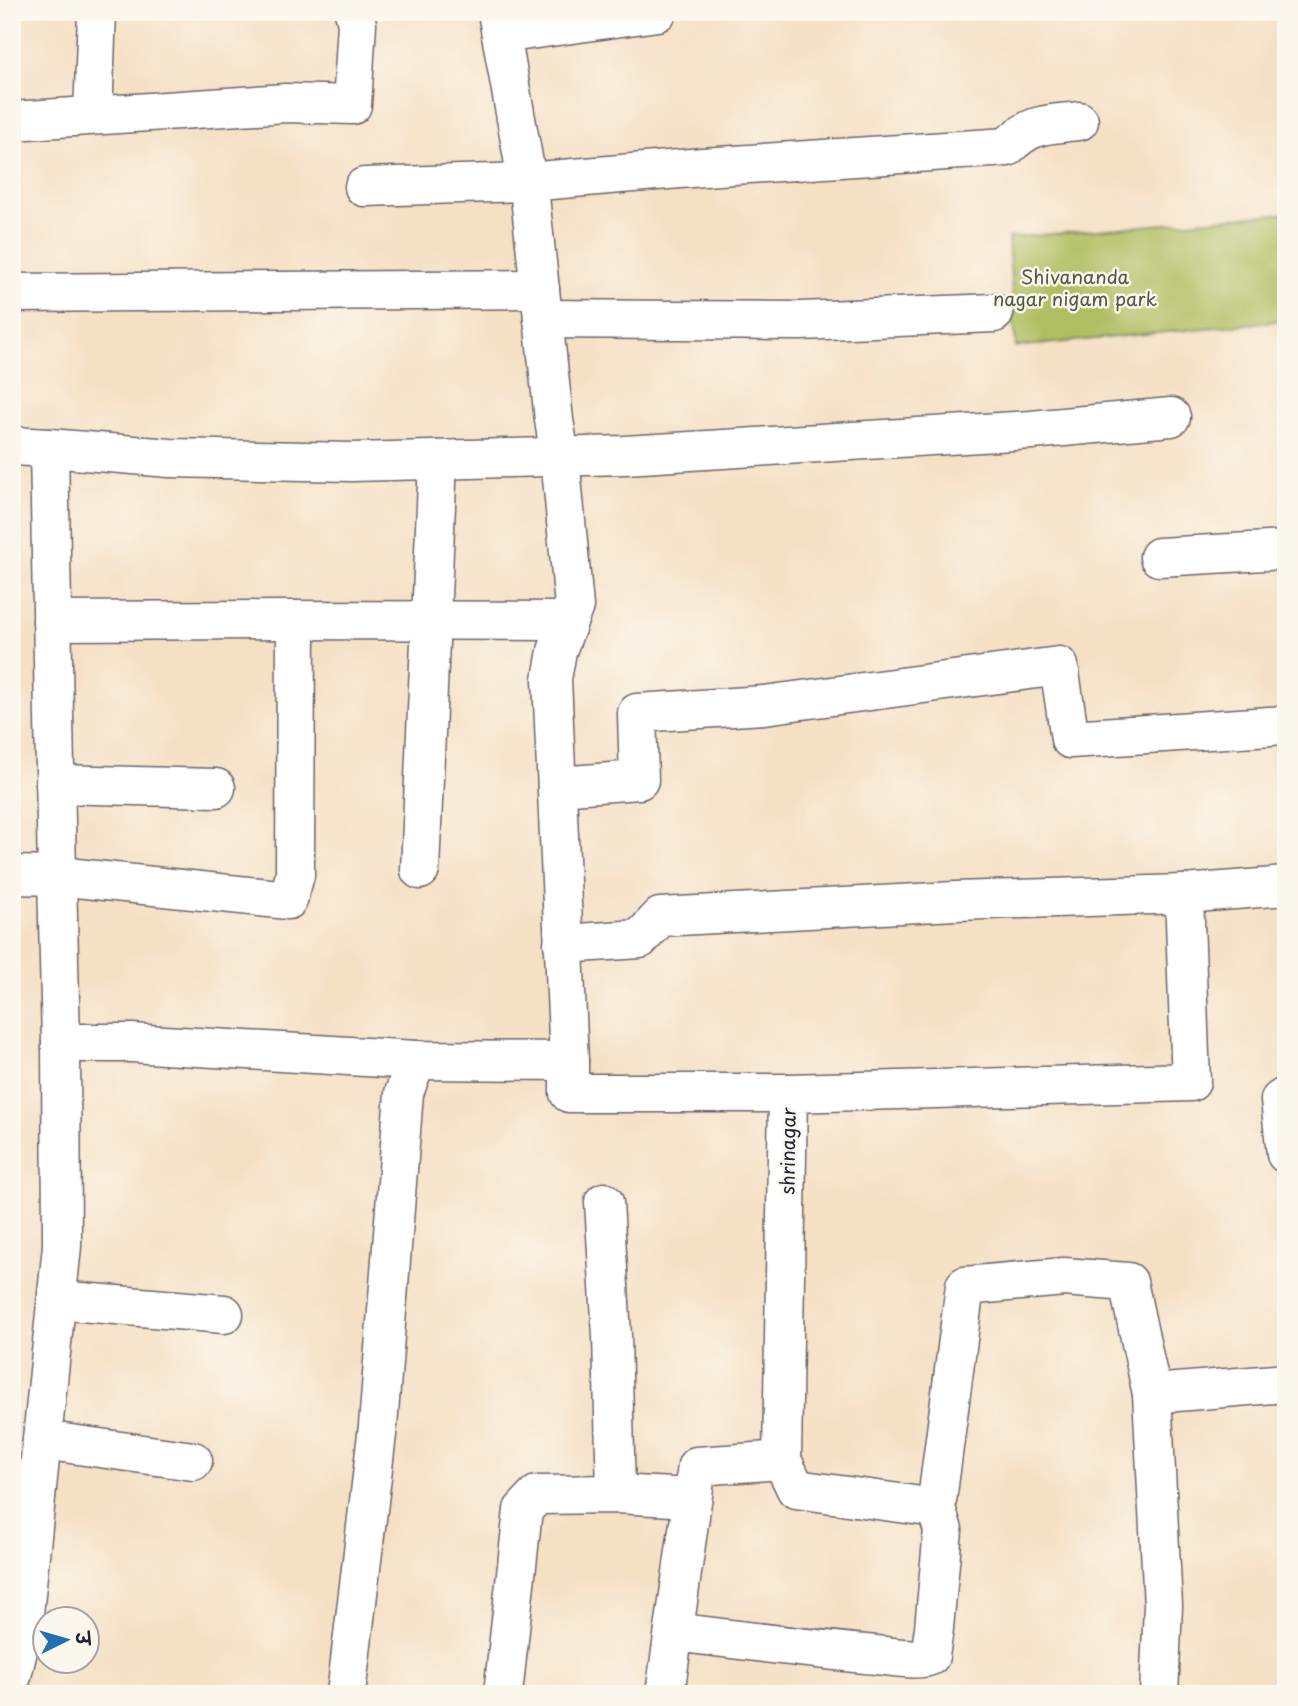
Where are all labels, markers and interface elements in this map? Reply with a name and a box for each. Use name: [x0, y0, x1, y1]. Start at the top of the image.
park label: Shivananda nagar nigam park: [993, 262, 1157, 312]
street label: shrinagar: [772, 1107, 802, 1195]
north arrow: [32, 1604, 102, 1674]
text: उ: [69, 1629, 99, 1648]

